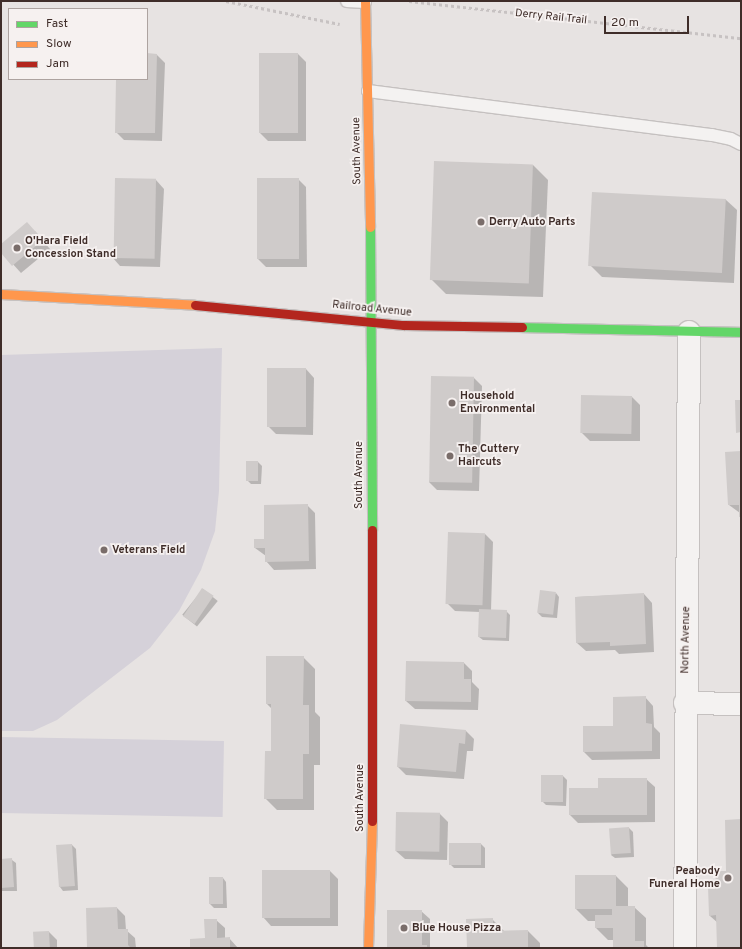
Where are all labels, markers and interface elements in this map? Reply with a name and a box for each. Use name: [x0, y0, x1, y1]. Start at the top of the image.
street label: Derry Rail Trail: [514, 7, 588, 27]
legend: [8, 8, 148, 80]
scale bar: [606, 8, 691, 34]
text: 20 m: [611, 15, 639, 31]
text: Fast: [46, 16, 68, 32]
text: Slow: [46, 36, 72, 52]
text: Jam: [46, 56, 69, 72]
street label: South Avenue: [350, 117, 364, 185]
place label: Derry Auto Parts: [489, 215, 576, 229]
marker: Derry Auto Parts: [476, 217, 486, 227]
place label: O'Hara Field Concession Stand: [25, 235, 116, 261]
marker: O'Hara Field Concession Stand: [12, 243, 22, 253]
street label: Railroad Avenue: [331, 298, 413, 320]
place label: Household Environmental: [460, 390, 535, 416]
marker: Household Environmental: [447, 398, 457, 408]
street label: South Avenue: [352, 441, 366, 509]
place label: The Cuttery Haircuts: [458, 443, 519, 469]
marker: The Cuttery Haircuts: [445, 451, 455, 461]
place label: Veterans Field: [112, 543, 185, 557]
marker: Veterans Field: [99, 545, 109, 555]
street label: North Avenue: [679, 606, 693, 674]
street label: South Avenue: [353, 764, 367, 832]
place label: Peabody Funeral Home: [649, 865, 720, 891]
marker: Peabody Funeral Home: [723, 873, 733, 883]
place label: Blue House Pizza: [412, 921, 501, 935]
marker: Blue House Pizza: [399, 923, 409, 933]

